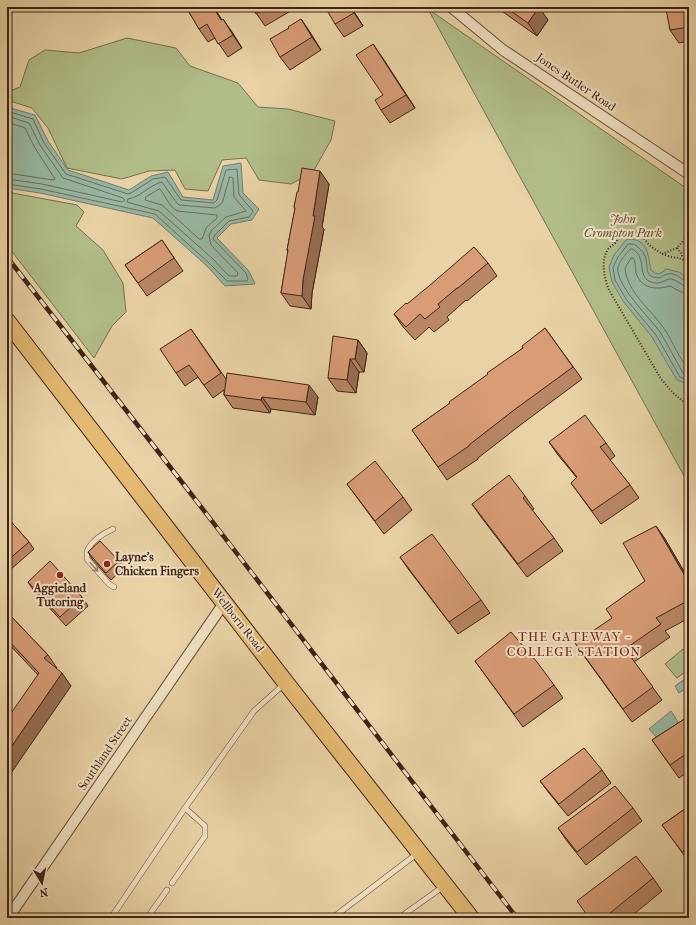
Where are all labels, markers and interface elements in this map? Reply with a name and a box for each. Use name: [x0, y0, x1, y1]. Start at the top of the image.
street label: Jones-Butler Road: [533, 50, 619, 114]
park label: John Crompton Park: [584, 212, 662, 240]
place label: Layne's Chicken Fingers: [115, 550, 199, 579]
marker: Layne's Chicken Fingers: [102, 559, 112, 569]
one-way arrow: [89, 561, 98, 572]
marker: Aggieland Tutoring: [55, 570, 65, 580]
place label: Aggieland Tutoring: [33, 581, 87, 610]
street label: Wellborn Road: [208, 585, 268, 655]
district label: THE GATEWAY - COLLEGE STATION: [507, 629, 641, 659]
street label: Southland Street: [75, 713, 135, 793]
north arrow: [22, 863, 62, 903]
text: N: [38, 885, 49, 900]

